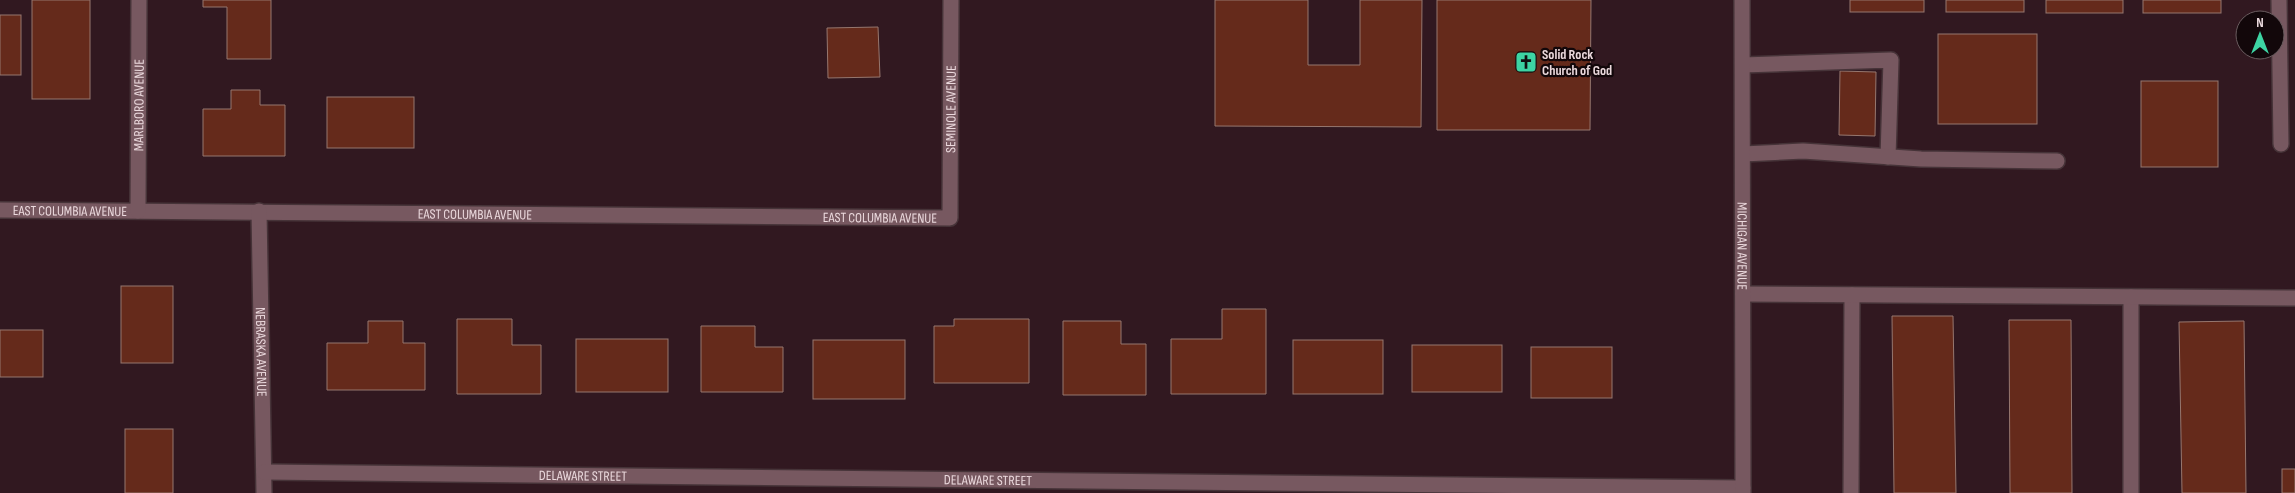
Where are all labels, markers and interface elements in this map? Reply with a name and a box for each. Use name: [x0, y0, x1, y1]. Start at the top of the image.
north arrow: [2235, 10, 2285, 60]
text: N: [2256, 14, 2264, 31]
place label: Solid Rock Church of God: [1542, 46, 1612, 79]
church icon: Solid Rock Church of God: [1514, 50, 1538, 74]
street label: MARLBORO AVENUE: [130, 59, 148, 151]
street label: SEMINOLE AVENUE: [942, 65, 960, 153]
street label: EAST COLUMBIA AVENUE: [13, 202, 127, 220]
street label: MICHIGAN AVENUE: [1733, 202, 1751, 290]
street label: EAST COLUMBIA AVENUE: [418, 206, 532, 223]
street label: EAST COLUMBIA AVENUE: [823, 209, 937, 227]
street label: NEBRASKA AVENUE: [252, 307, 270, 397]
street label: DELAWARE STREET: [539, 467, 628, 485]
street label: DELAWARE STREET: [944, 471, 1032, 489]

